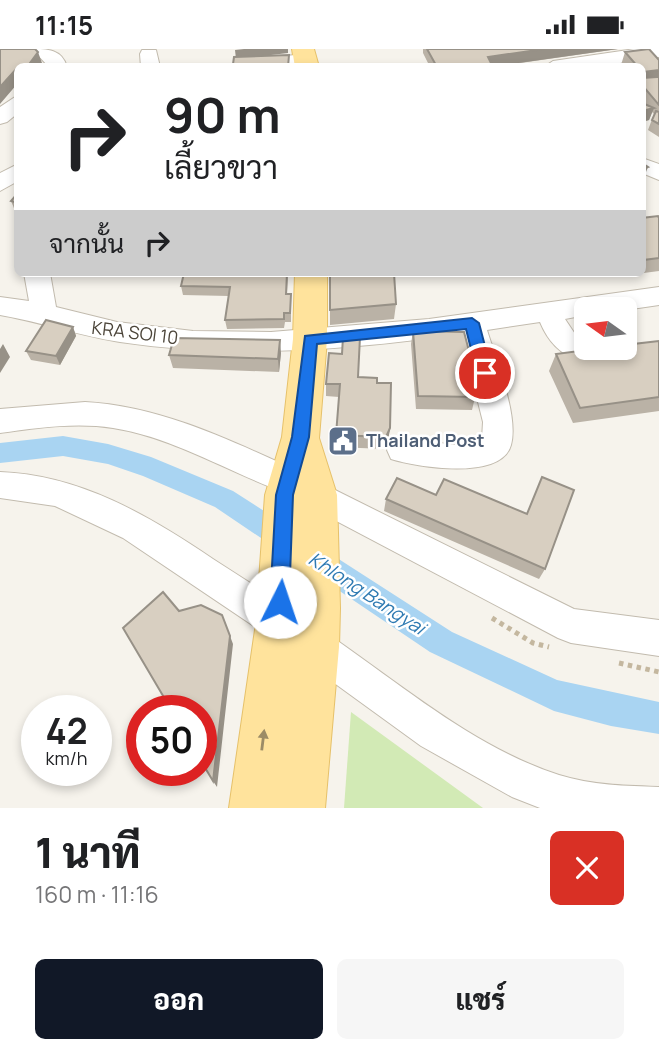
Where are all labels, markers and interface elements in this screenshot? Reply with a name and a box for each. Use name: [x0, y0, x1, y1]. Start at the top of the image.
text: 11:15: [35, 7, 93, 43]
text: 90 m: [164, 81, 281, 148]
icon: right: [49, 91, 140, 182]
text: เลี้ยวขวา: [164, 145, 278, 189]
icon: right: [138, 224, 176, 262]
text: จากนั้น: [49, 225, 124, 261]
north arrow: [574, 297, 637, 361]
map controls: [574, 297, 637, 360]
street label: KRA SOI 10: [90, 315, 180, 349]
pin: [455, 343, 515, 403]
icon: arrive: [466, 354, 504, 392]
public building icon: Thailand Post: [326, 424, 360, 458]
place label: Thailand Post: [366, 428, 485, 452]
water label: Khlong Bangyai: [304, 546, 432, 642]
position arrow: [243, 565, 317, 639]
speed limit sign: 50: [126, 695, 217, 786]
text: 42: [45, 707, 88, 755]
one-way arrow: [258, 729, 269, 751]
text: km/h: [46, 746, 87, 770]
text: 1 นาที: [35, 823, 140, 881]
button: close: [550, 831, 624, 905]
text: 160 m · 11:16: [35, 878, 159, 910]
button: ออก: [35, 959, 323, 1039]
button: แชร์: [337, 959, 624, 1039]

